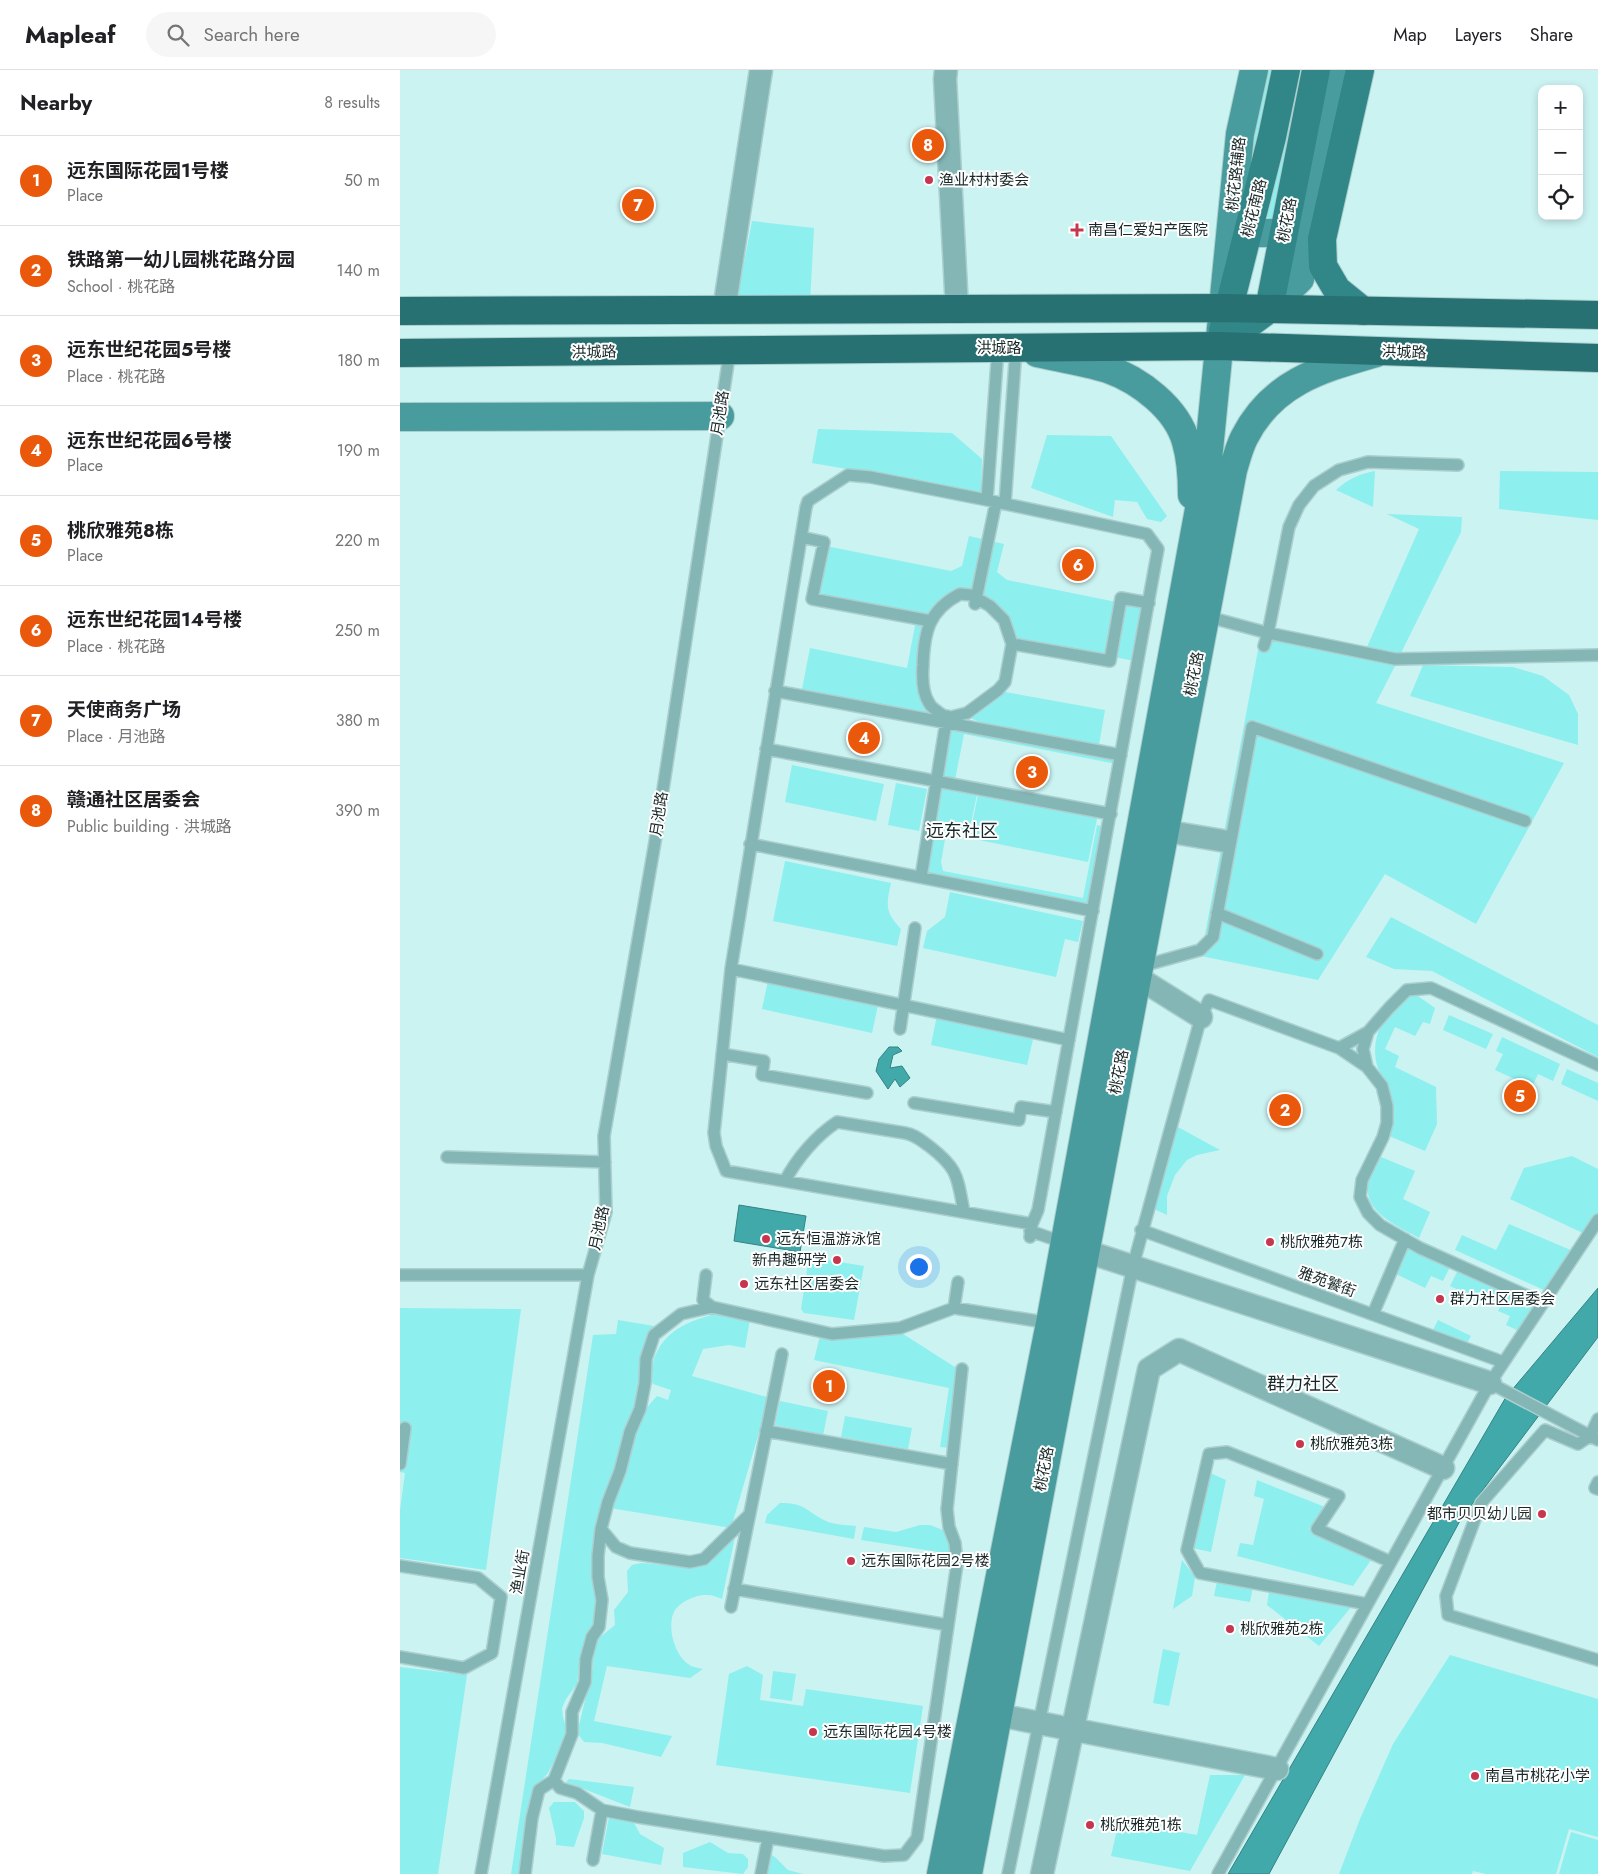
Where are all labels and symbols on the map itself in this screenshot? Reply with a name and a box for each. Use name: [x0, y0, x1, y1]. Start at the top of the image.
pin: 8: [912, 126, 944, 164]
street label: 桃花路辅路: [1221, 136, 1251, 212]
place label: 渔业村村委会: [939, 169, 1029, 191]
marker: 渔业村村委会: [923, 174, 935, 186]
street label: 桃花南路: [1236, 176, 1272, 240]
pin: 7: [622, 186, 654, 224]
street label: 桃花路: [1272, 196, 1302, 244]
place label: 南昌仁爱妇产医院: [1088, 219, 1208, 241]
marker: 南昌仁爱妇产医院: [1070, 223, 1084, 237]
street label: 洪城路: [976, 337, 1022, 359]
street label: 洪城路: [1381, 340, 1427, 364]
street label: 洪城路: [571, 341, 617, 363]
street label: 月池路: [706, 389, 734, 437]
pin: 6: [1062, 546, 1094, 584]
street label: 桃花路: [1179, 650, 1209, 698]
pin: 4: [848, 719, 880, 757]
pin: 3: [1016, 753, 1048, 791]
street label: 月池路: [645, 790, 673, 838]
district label: 远东社区: [926, 818, 998, 844]
street label: 桃花路: [1104, 1048, 1134, 1096]
pin: 5: [1504, 1077, 1536, 1115]
pin: 2: [1269, 1091, 1301, 1129]
street label: 月池路: [584, 1204, 614, 1252]
place label: 远东恒温游泳馆: [776, 1228, 881, 1250]
place label: 桃欣雅苑7栋: [1280, 1231, 1363, 1253]
marker: 远东恒温游泳馆: [760, 1233, 772, 1245]
marker: 桃欣雅苑7栋: [1264, 1236, 1276, 1248]
place label: 新冉趣研学: [752, 1249, 827, 1271]
marker: 新冉趣研学: [831, 1254, 843, 1266]
your location: [906, 1254, 932, 1280]
street label: 雅苑饕街: [1295, 1261, 1359, 1303]
place label: 远东社区居委会: [754, 1273, 859, 1295]
marker: 远东社区居委会: [738, 1278, 750, 1290]
place label: 群力社区居委会: [1450, 1288, 1555, 1310]
marker: 群力社区居委会: [1434, 1293, 1446, 1305]
pin: 1: [813, 1367, 845, 1405]
district label: 群力社区: [1267, 1371, 1339, 1397]
place label: 桃欣雅苑3栋: [1310, 1433, 1393, 1455]
marker: 桃欣雅苑3栋: [1294, 1438, 1306, 1450]
street label: 桃花路: [1029, 1445, 1059, 1493]
place label: 都市贝贝幼儿园: [1427, 1503, 1532, 1525]
marker: 都市贝贝幼儿园: [1536, 1508, 1548, 1520]
street label: 渔业街: [505, 1548, 535, 1596]
place label: 远东国际花园2号楼: [861, 1550, 990, 1572]
marker: 远东国际花园2号楼: [845, 1555, 857, 1567]
place label: 桃欣雅苑2栋: [1240, 1618, 1324, 1640]
marker: 桃欣雅苑2栋: [1224, 1623, 1236, 1635]
place label: 远东国际花园4号楼: [823, 1721, 952, 1743]
marker: 远东国际花园4号楼: [807, 1726, 819, 1738]
place label: 南昌市桃花小学: [1485, 1765, 1590, 1787]
marker: 南昌市桃花小学: [1469, 1770, 1481, 1782]
place label: 桃欣雅苑1栋: [1100, 1814, 1182, 1836]
marker: 桃欣雅苑1栋: [1084, 1819, 1096, 1831]

